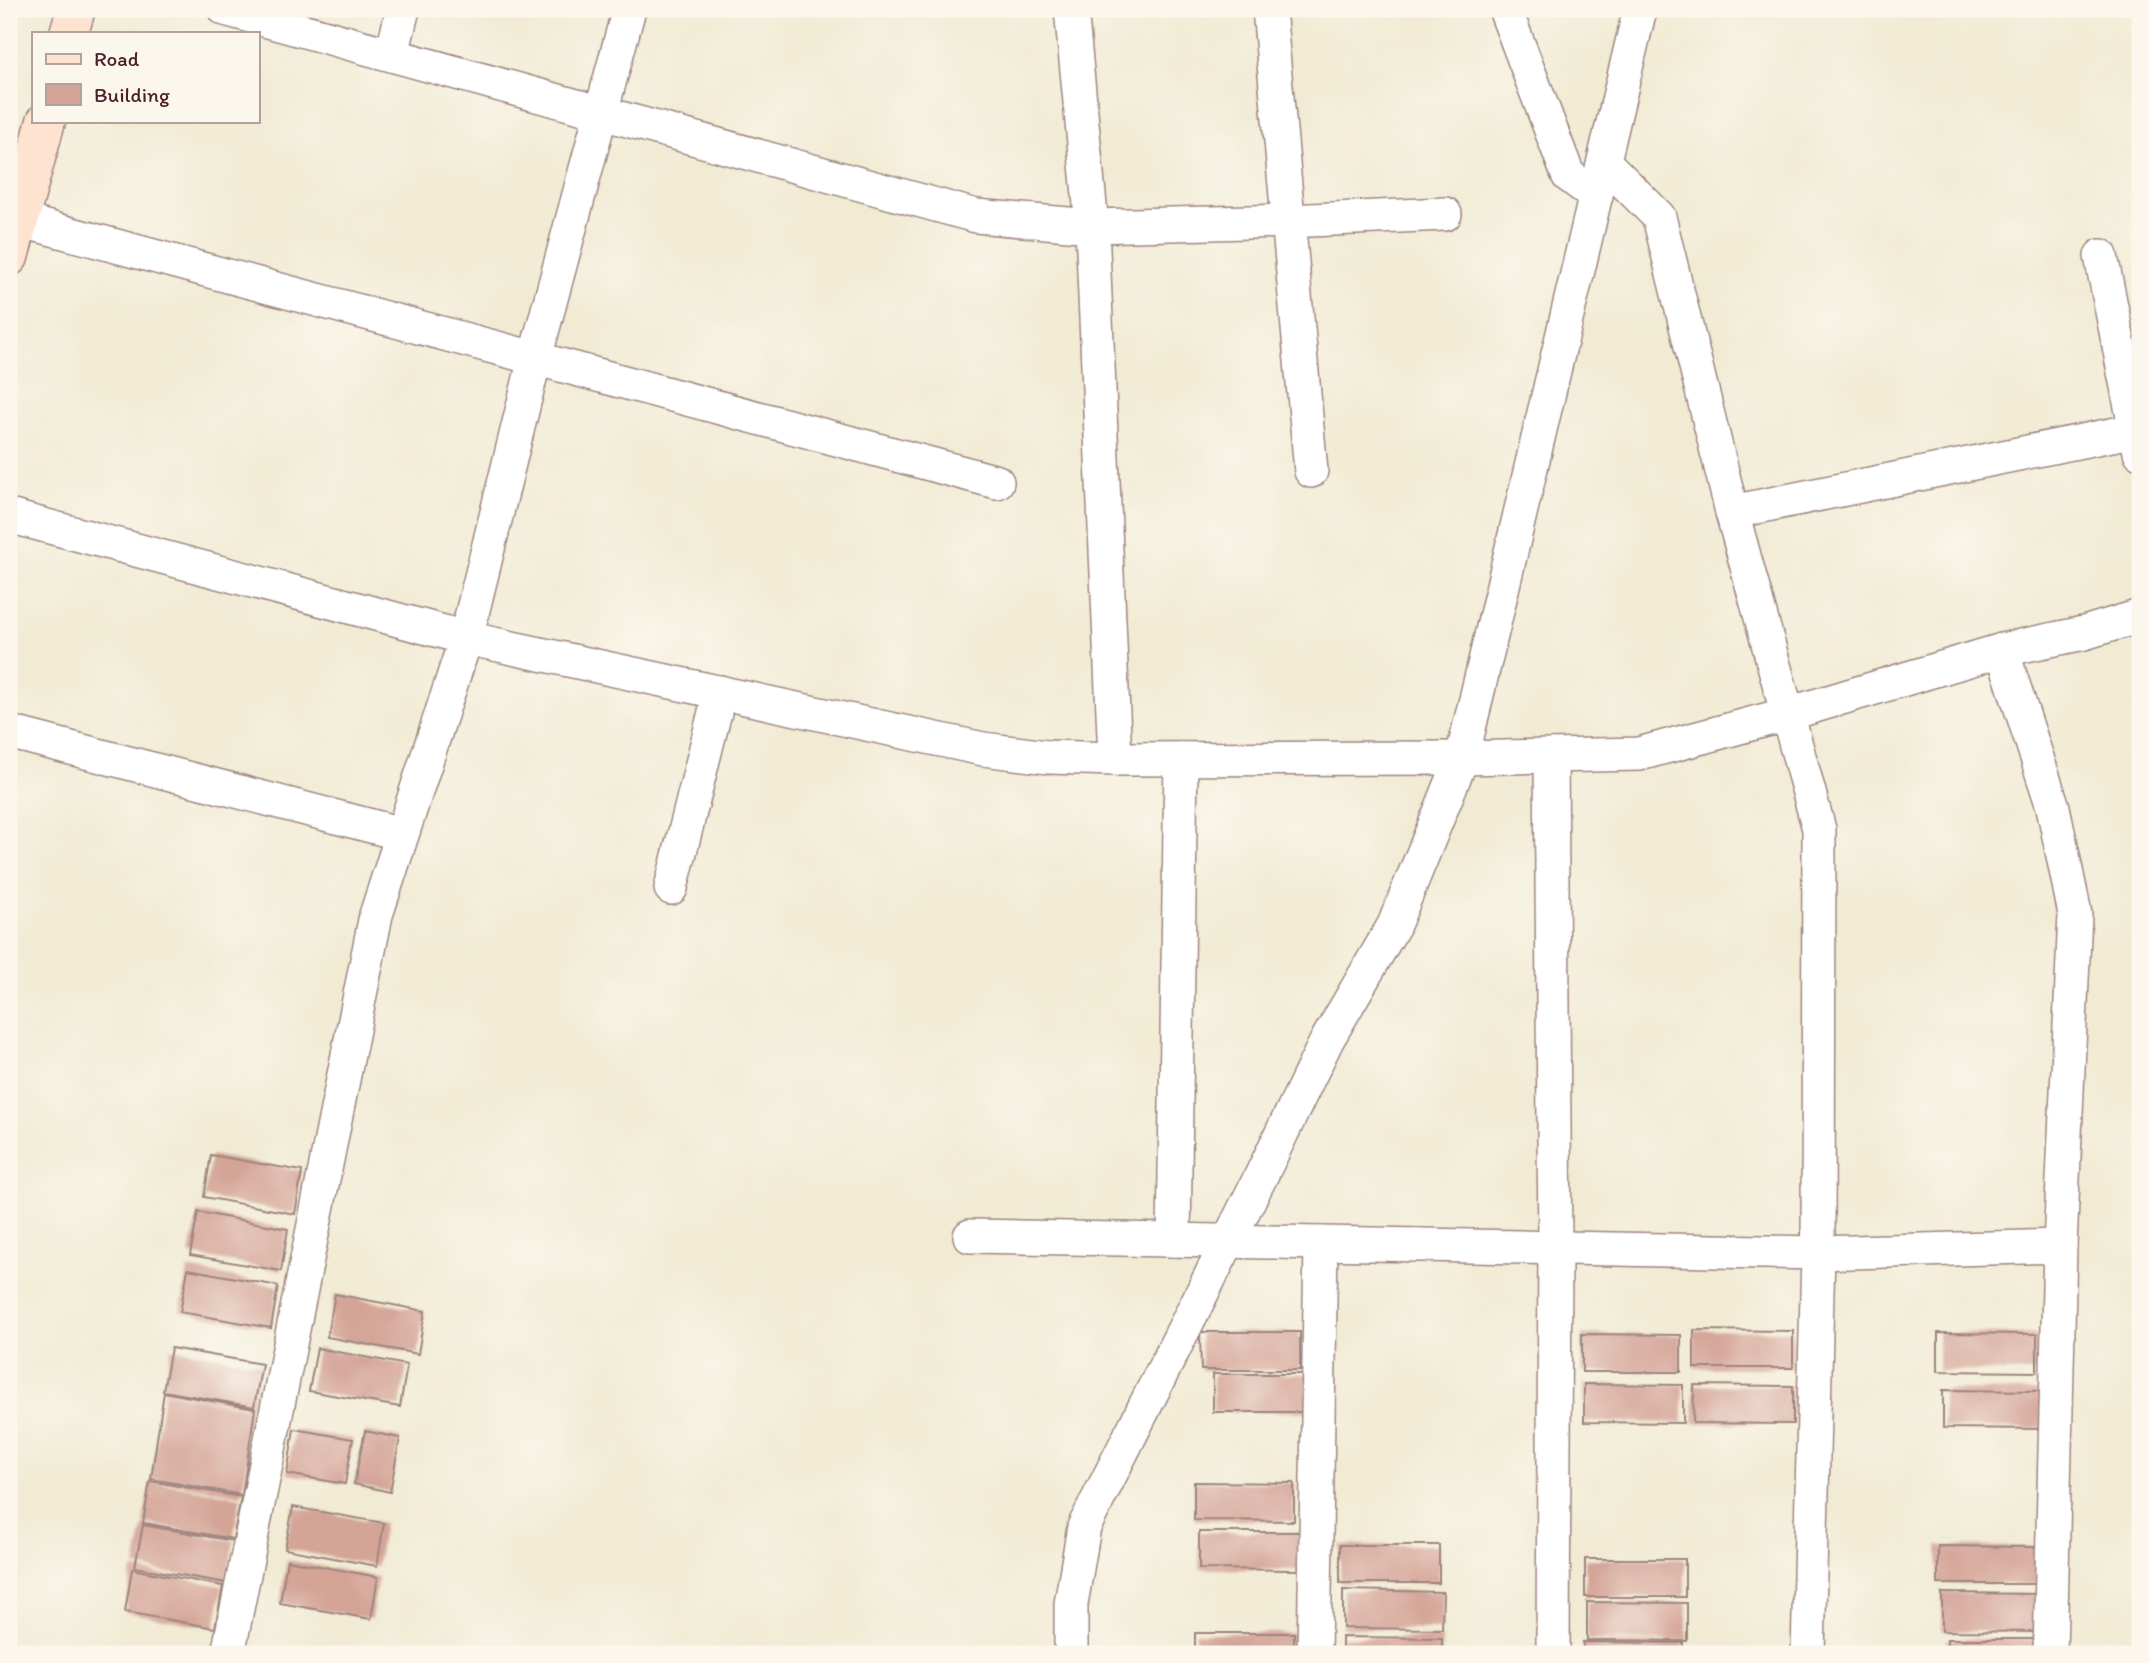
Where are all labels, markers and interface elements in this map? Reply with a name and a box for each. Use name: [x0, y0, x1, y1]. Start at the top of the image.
legend: [32, 32, 259, 122]
text: Road: [94, 46, 140, 71]
text: Building: [94, 82, 170, 107]

